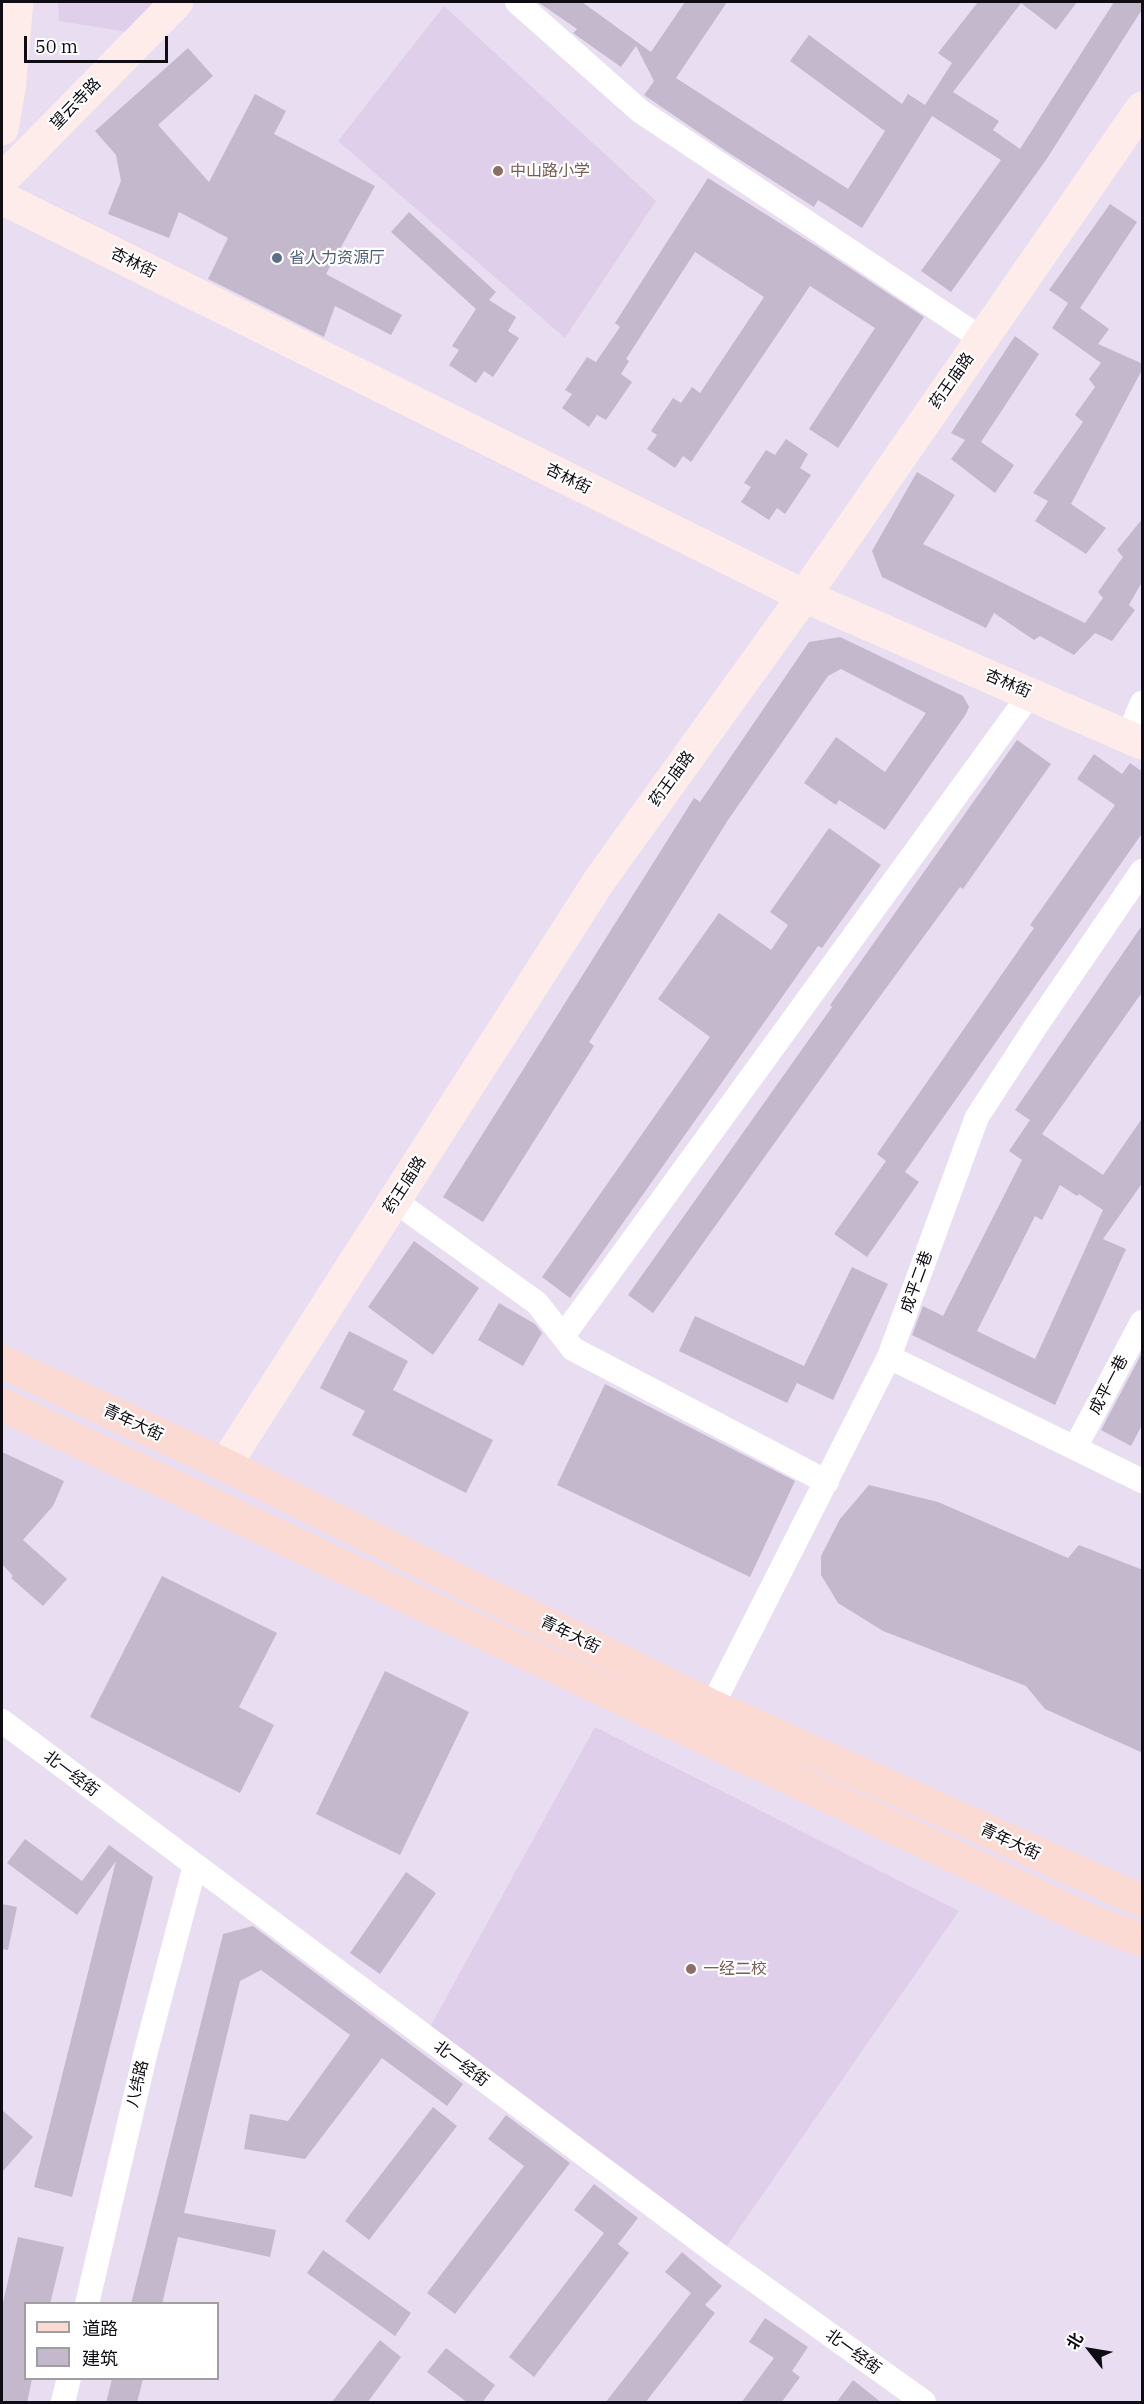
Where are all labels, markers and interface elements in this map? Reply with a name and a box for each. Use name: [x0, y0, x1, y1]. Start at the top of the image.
scale bar: [27, 24, 171, 62]
text: 50 m: [35, 35, 78, 58]
street label: 望云寺路: [47, 74, 105, 134]
place label: 中山路小学: [510, 161, 590, 181]
marker: 中山路小学: [491, 164, 505, 178]
street label: 杏林街: [107, 244, 159, 282]
place label: 省人力资源厅: [289, 248, 385, 268]
marker: 省人力资源厅: [270, 251, 284, 265]
street label: 药王庙路: [926, 349, 978, 413]
street label: 杏林街: [542, 460, 594, 498]
street label: 杏林街: [982, 666, 1034, 702]
street label: 药王庙路: [645, 747, 699, 811]
street label: 药王庙路: [380, 1153, 430, 1217]
street label: 成平二巷: [897, 1249, 937, 1315]
street label: 成平一巷: [1086, 1352, 1132, 1418]
street label: 青年大街: [100, 1401, 166, 1445]
street label: 青年大街: [537, 1612, 603, 1658]
street label: 北一经街: [40, 1747, 102, 1801]
street label: 青年大街: [977, 1820, 1043, 1864]
place label: 一经二校: [703, 1959, 767, 1979]
marker: 一经二校: [684, 1962, 698, 1976]
street label: 北一经街: [430, 2037, 492, 2091]
street label: 八纬路: [123, 2058, 153, 2110]
legend: [24, 2302, 219, 2380]
text: 道路: [82, 2317, 118, 2340]
north arrow: [1060, 2320, 1120, 2380]
street label: 北一经街: [821, 2325, 885, 2379]
text: 北: [1062, 2329, 1087, 2353]
text: 建筑: [82, 2347, 118, 2370]

